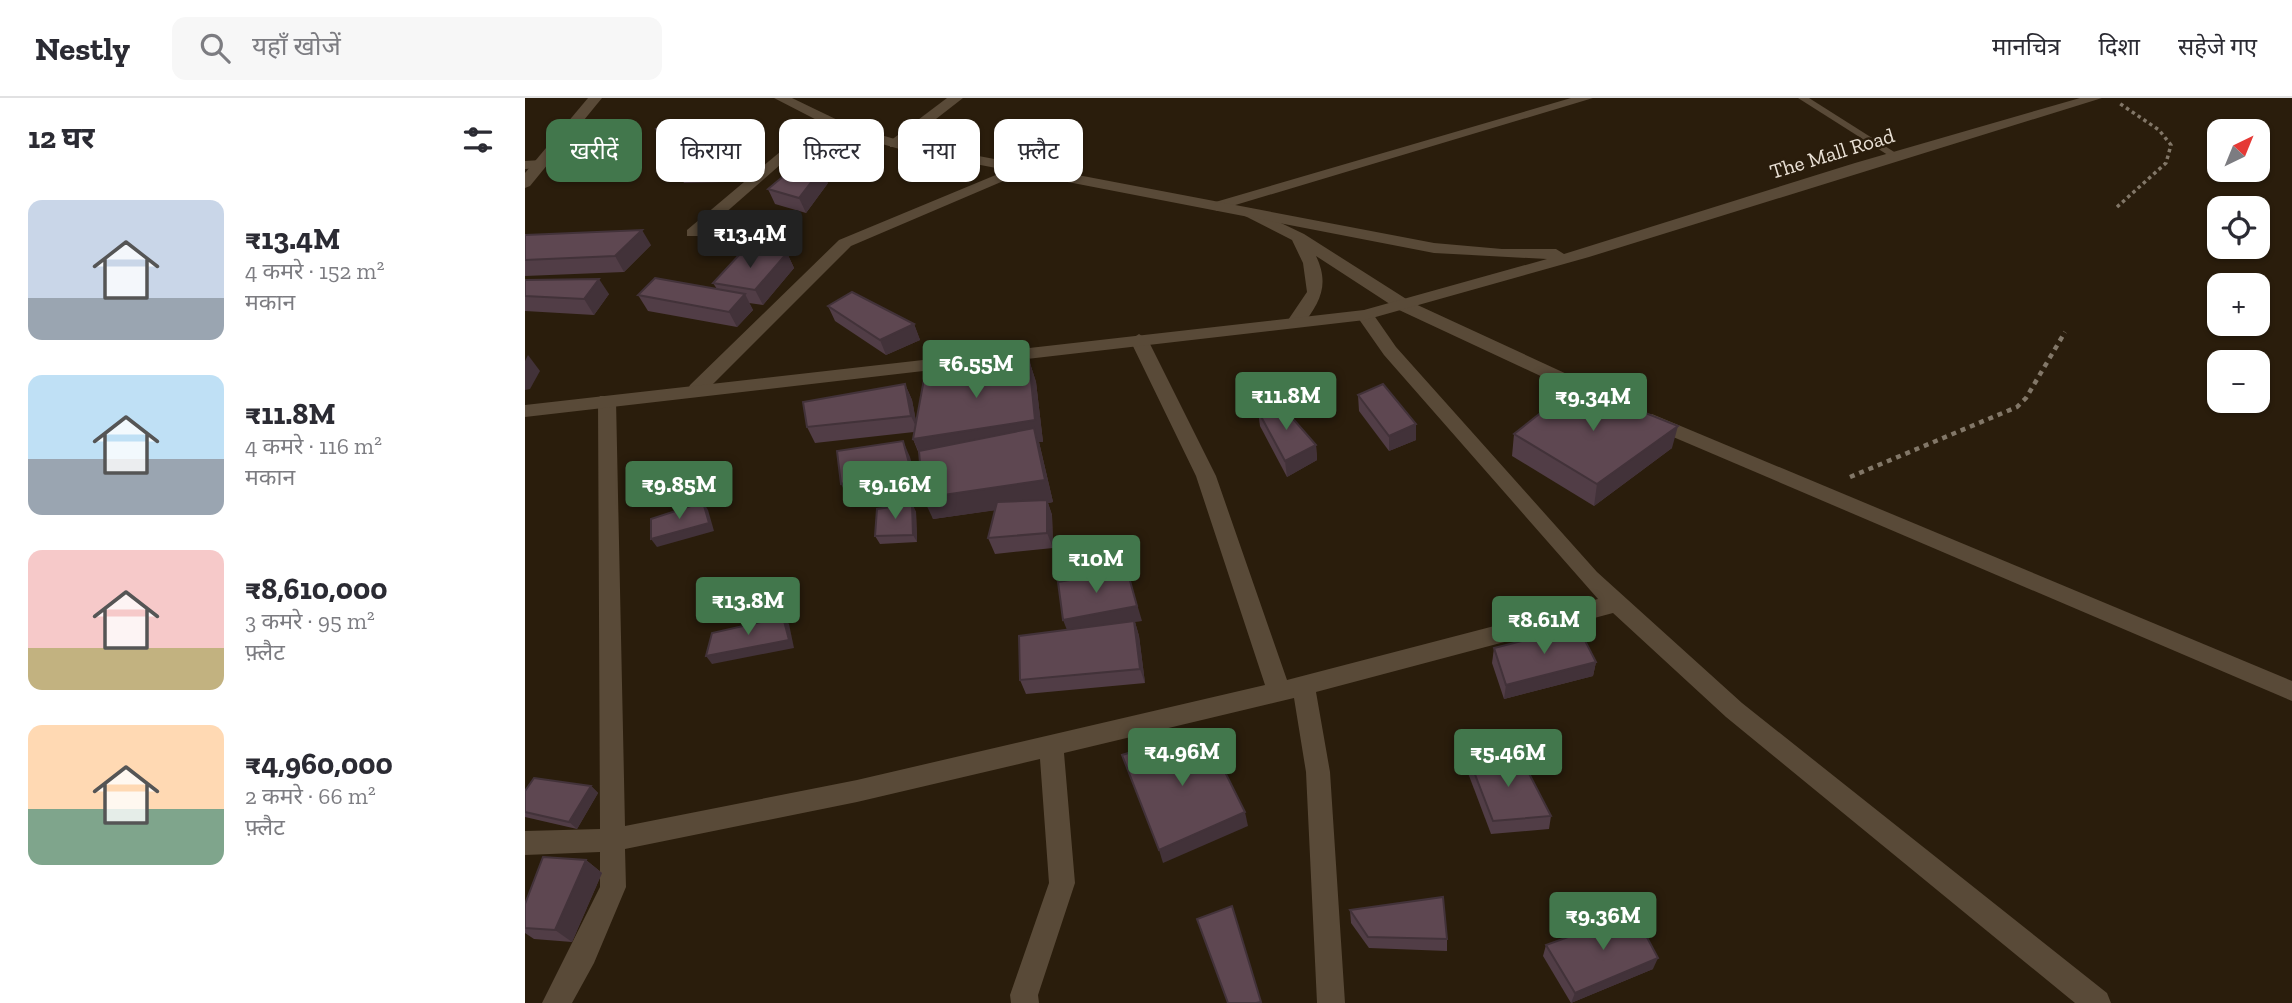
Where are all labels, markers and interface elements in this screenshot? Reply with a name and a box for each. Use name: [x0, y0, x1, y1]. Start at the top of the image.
search box: [172, 17, 662, 80]
text: Nestly: [35, 29, 130, 68]
icon: search: [196, 29, 234, 67]
text: यहाँ खोजें: [252, 30, 341, 62]
text: मानचित्र: [1992, 32, 2060, 61]
text: दिशा: [2098, 32, 2140, 61]
text: सहेजे गए: [2178, 32, 2257, 61]
chip: खरीदें: [546, 119, 642, 182]
chip: किराया: [656, 119, 765, 182]
chip: फ़िल्टर: [779, 119, 884, 182]
chip: नया: [898, 119, 980, 182]
chip: फ़्लैट: [994, 119, 1083, 182]
north arrow: [2207, 119, 2270, 182]
map controls: [2207, 119, 2270, 413]
text: 12 घर: [28, 120, 95, 156]
icon: filters: [459, 121, 497, 159]
street label: The Mall Road: [1767, 122, 1898, 184]
button: locate: [2207, 196, 2270, 259]
pin: ₹13.4M: [693, 211, 807, 270]
text: ₹13.4M: [713, 219, 787, 247]
text: ₹13.4M: [245, 221, 340, 257]
icon: home: [84, 228, 168, 312]
text: 4 कमरे · 152 m²: [245, 257, 384, 285]
button: +: [2207, 273, 2270, 336]
text: मकान: [245, 288, 295, 316]
pin: ₹6.55M: [919, 341, 1033, 400]
text: ₹6.55M: [939, 349, 1013, 377]
button: −: [2207, 350, 2270, 413]
pin: ₹11.8M: [1229, 372, 1343, 432]
pin: ₹9.34M: [1536, 374, 1650, 433]
text: ₹11.8M: [1251, 381, 1321, 409]
text: ₹9.34M: [1555, 382, 1631, 410]
text: ₹11.8M: [245, 396, 335, 432]
icon: home: [84, 403, 168, 487]
text: 4 कमरे · 116 m²: [245, 432, 382, 460]
pin: ₹9.85M: [622, 462, 736, 521]
pin: ₹9.16M: [838, 462, 952, 521]
text: मकान: [245, 463, 295, 491]
text: ₹9.85M: [641, 470, 717, 498]
text: ₹9.16M: [859, 470, 931, 498]
pin: ₹10M: [1055, 536, 1137, 595]
text: ₹10M: [1068, 544, 1124, 572]
text: ₹8,610,000: [245, 571, 388, 607]
icon: home: [84, 578, 168, 662]
pin: ₹13.8M: [691, 578, 805, 637]
text: ₹13.8M: [712, 586, 784, 614]
pin: ₹8.61M: [1487, 596, 1601, 656]
text: ₹8.61M: [1508, 605, 1580, 633]
text: 3 कमरे · 95 m²: [245, 607, 375, 635]
text: फ़्लैट: [245, 638, 285, 666]
pin: ₹4.96M: [1125, 728, 1239, 788]
pin: ₹5.46M: [1451, 730, 1565, 789]
text: ₹4.96M: [1144, 737, 1220, 765]
text: ₹5.46M: [1470, 738, 1546, 766]
text: ₹4,960,000: [245, 746, 393, 782]
icon: home: [84, 753, 168, 837]
text: 2 कमरे · 66 m²: [245, 782, 376, 810]
text: फ़्लैट: [245, 813, 285, 841]
pin: ₹9.36M: [1546, 892, 1660, 952]
text: ₹9.36M: [1565, 901, 1641, 929]

